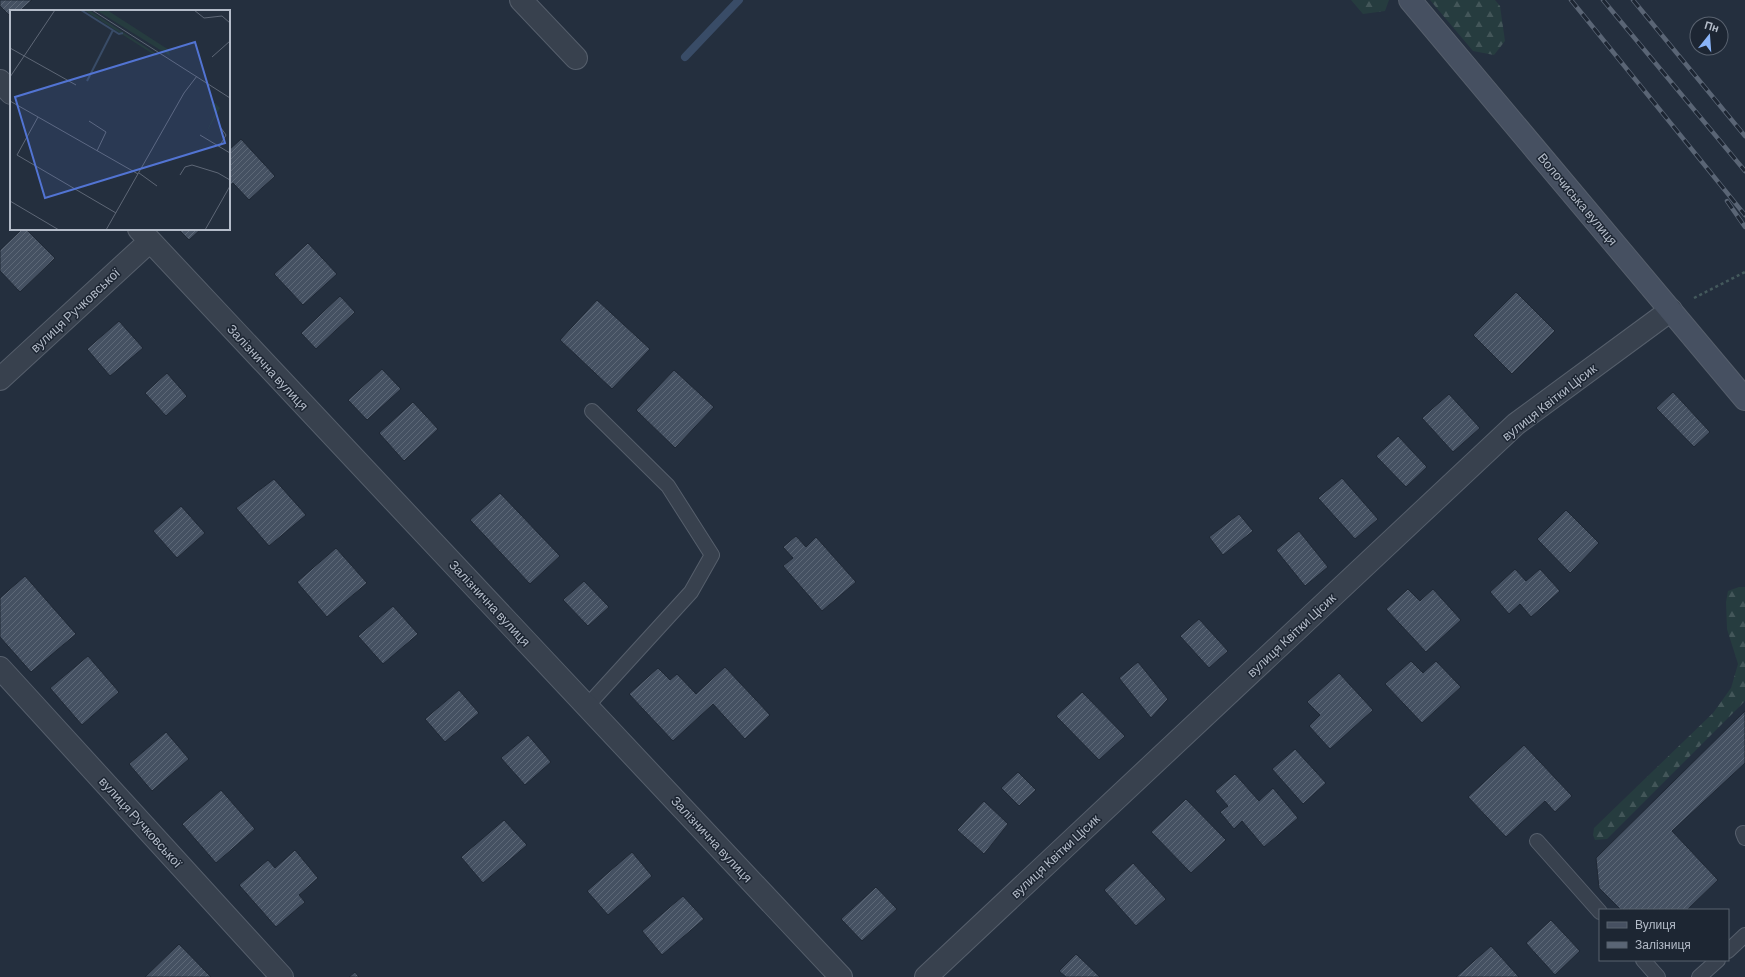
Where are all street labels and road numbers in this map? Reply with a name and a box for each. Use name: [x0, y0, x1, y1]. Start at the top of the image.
street label: Волочиська вулиця: [1535, 150, 1621, 248]
street label: вулиця Ручковської: [27, 264, 123, 356]
street label: Залізнична вулиця: [224, 321, 312, 413]
street label: вулиця Квітки Цісик: [1499, 360, 1600, 444]
street label: Залізнична вулиця: [446, 557, 534, 649]
street label: вулиця Квітки Цісик: [1243, 590, 1339, 680]
street label: вулиця Ручковської: [96, 773, 186, 871]
street label: Залізнична вулиця: [668, 793, 756, 885]
street label: вулиця Квітки Цісик: [1007, 811, 1103, 901]

